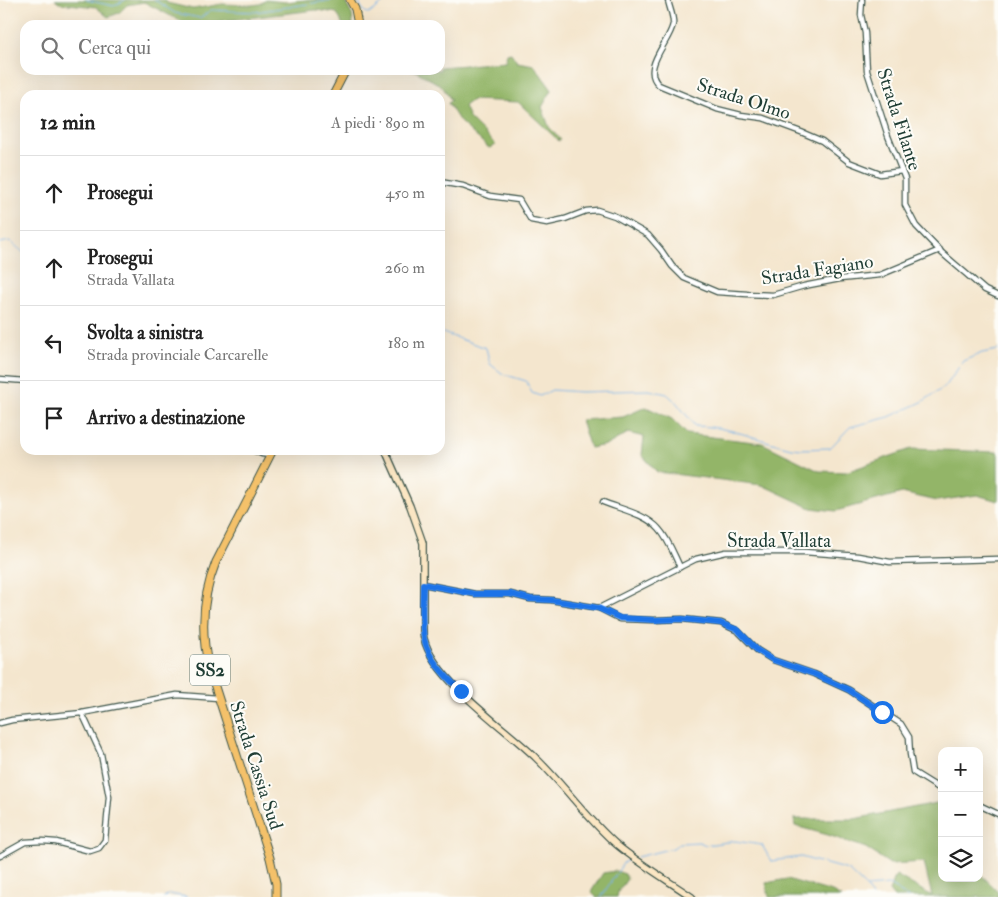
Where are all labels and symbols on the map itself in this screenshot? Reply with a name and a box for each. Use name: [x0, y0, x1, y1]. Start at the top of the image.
street label: Strada Filante: [871, 65, 927, 174]
street label: Strada Olmo: [694, 73, 793, 125]
street label: Strada Fagiano: [759, 249, 875, 291]
street label: Strada Vallata: [727, 529, 831, 553]
road number: SS2: [190, 654, 230, 686]
route end: [450, 680, 473, 703]
street label: Strada Cassia Sud: [224, 698, 288, 833]
route start: [871, 701, 894, 724]

